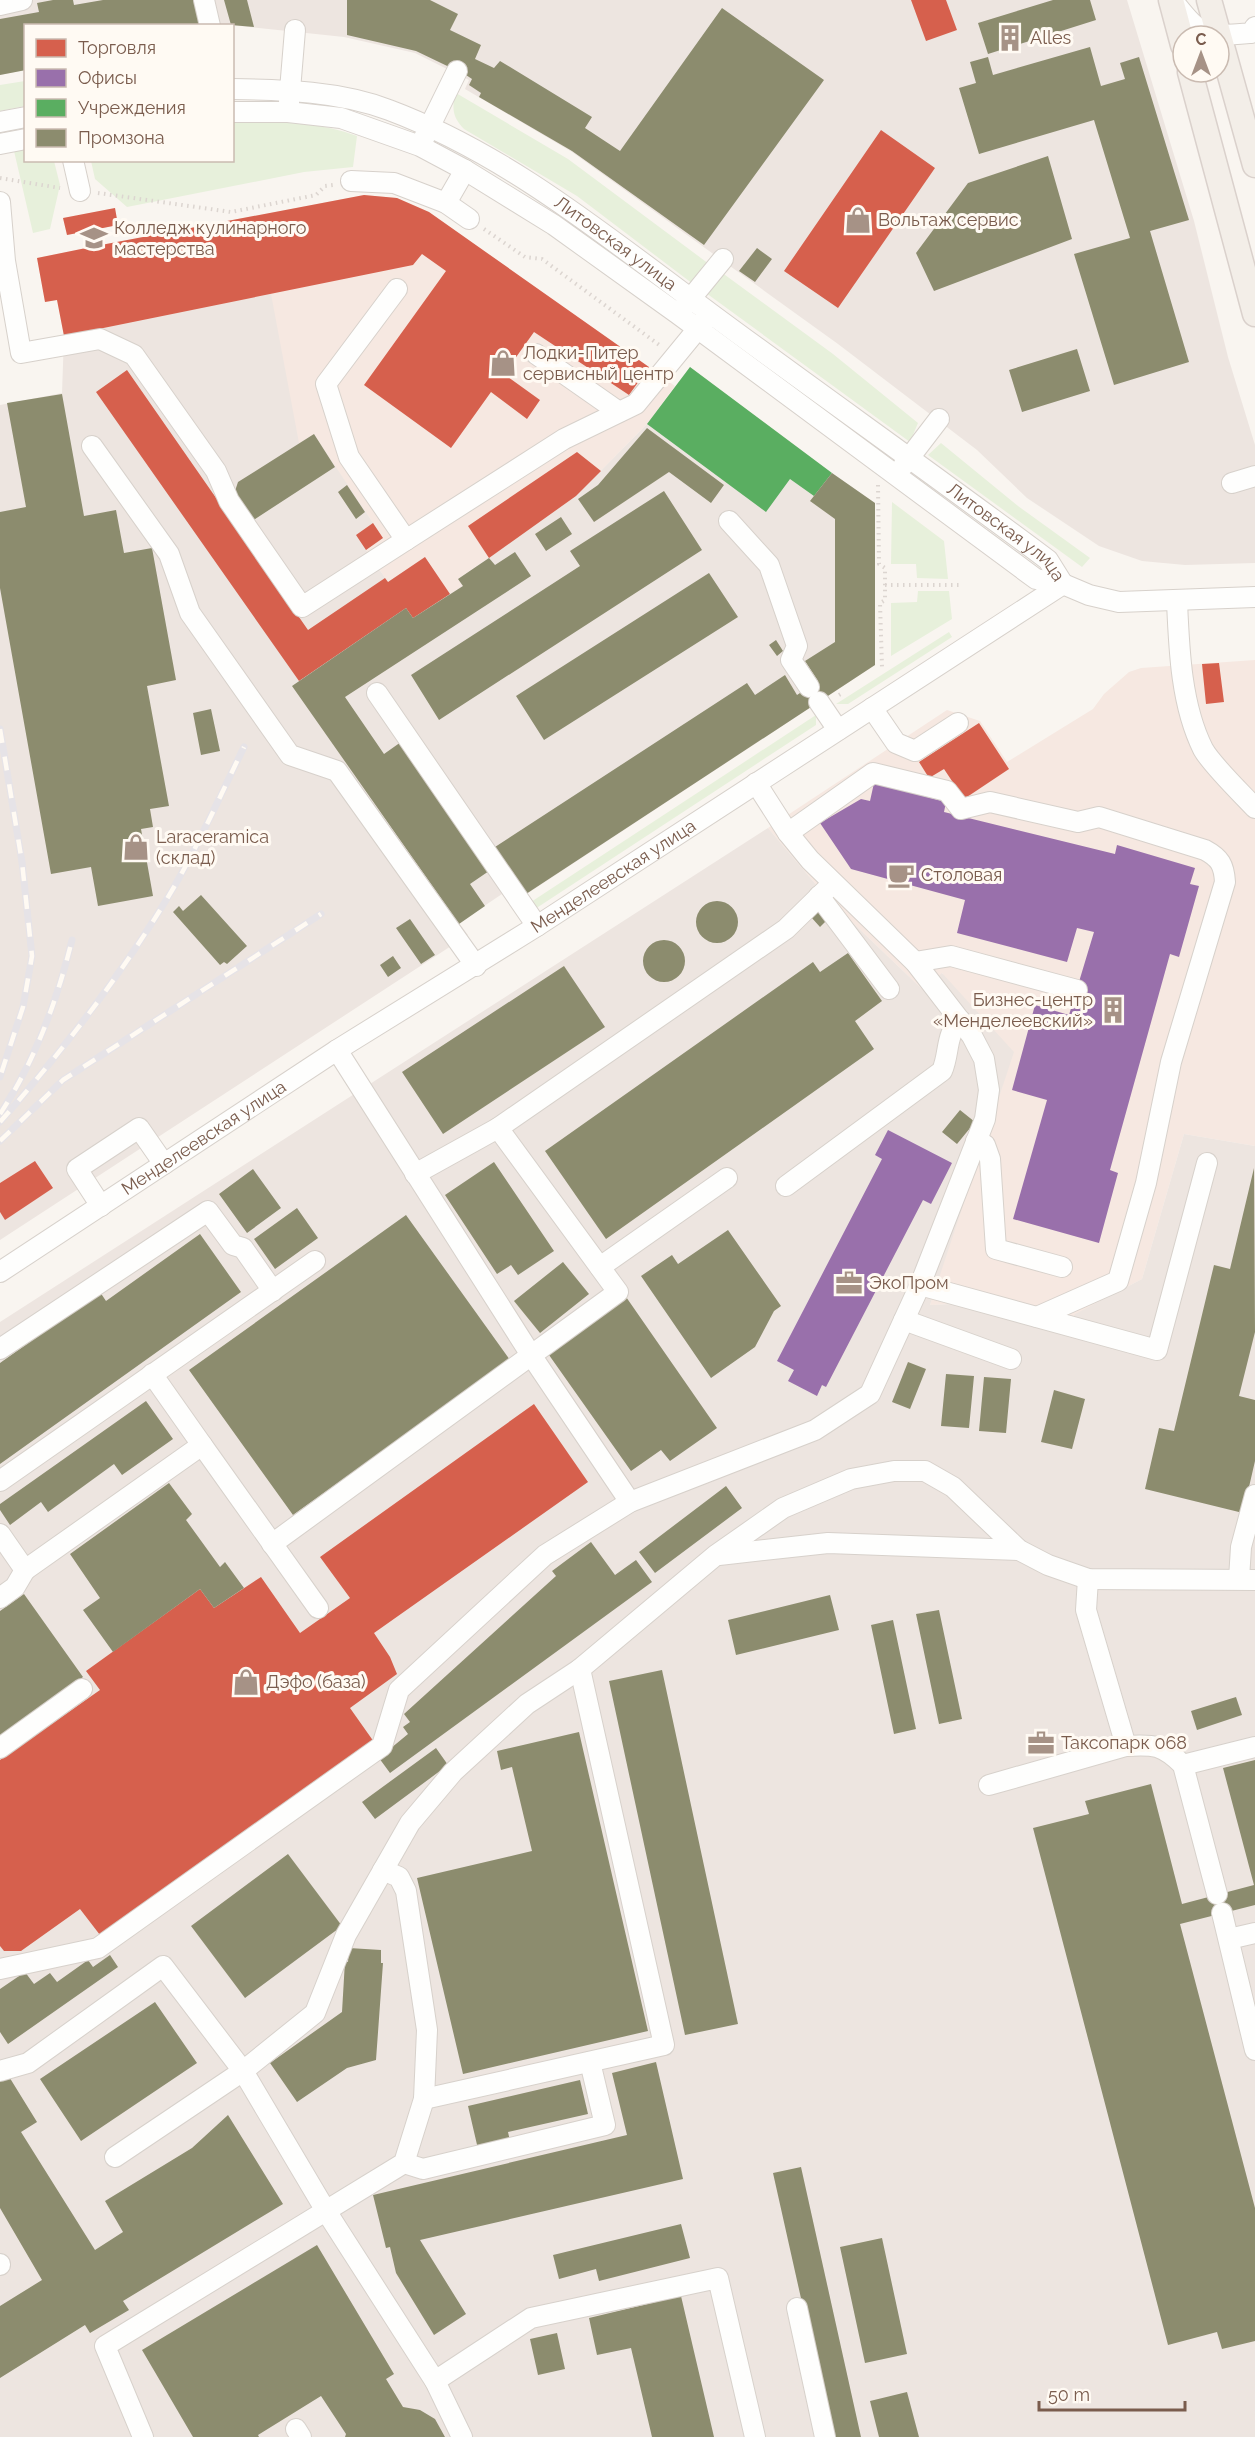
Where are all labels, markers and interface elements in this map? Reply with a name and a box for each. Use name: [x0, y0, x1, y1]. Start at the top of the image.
building icon: Alles: [995, 23, 1025, 53]
legend: [24, 24, 234, 162]
north arrow: [1171, 24, 1231, 84]
place label: Alles: [1030, 27, 1072, 48]
text: С: [1196, 30, 1207, 49]
text: Торговля: [78, 37, 156, 58]
text: Офисы: [78, 67, 137, 88]
text: Учреждения: [78, 97, 186, 118]
text: Промзона: [78, 127, 165, 148]
street label: Литовская улица: [551, 191, 681, 295]
shop icon: Вольтаж сервис: [843, 205, 873, 235]
place label: Вольтаж сервис: [878, 209, 1019, 230]
place label: Колледж кулинарного мастерства: [114, 217, 307, 259]
school or university icon: Колледж кулинарного мастерства: [79, 223, 109, 253]
place label: Лодки-Питер сервисный центр: [523, 342, 674, 384]
shop icon: Лодки-Питер сервисный центр: [488, 348, 518, 378]
street label: Литовская улица: [943, 478, 1070, 585]
street label: Менделеевская улица: [527, 815, 699, 937]
place label: Laraceramica (склад): [156, 826, 269, 868]
shop icon: Laraceramica (склад): [121, 832, 151, 862]
cafe icon: Столовая: [886, 860, 916, 890]
place label: Столовая: [921, 864, 1002, 885]
place label: Бизнес-центр «Менделеевский»: [933, 989, 1093, 1031]
building icon: Бизнес-центр «Менделеевский»: [1098, 995, 1128, 1025]
street label: Менделеевская улица: [117, 1076, 290, 1199]
office icon: ЭкоПром: [834, 1268, 864, 1298]
place label: ЭкоПром: [869, 1272, 949, 1293]
shop icon: Дэфо (база): [231, 1667, 261, 1697]
place label: Дэфо (база): [266, 1671, 366, 1692]
office icon: Таксопарк 068: [1026, 1728, 1056, 1758]
place label: Таксопарк 068: [1061, 1732, 1187, 1753]
scale bar: [1039, 2374, 1184, 2412]
text: 50 m: [1048, 2384, 1090, 2405]

